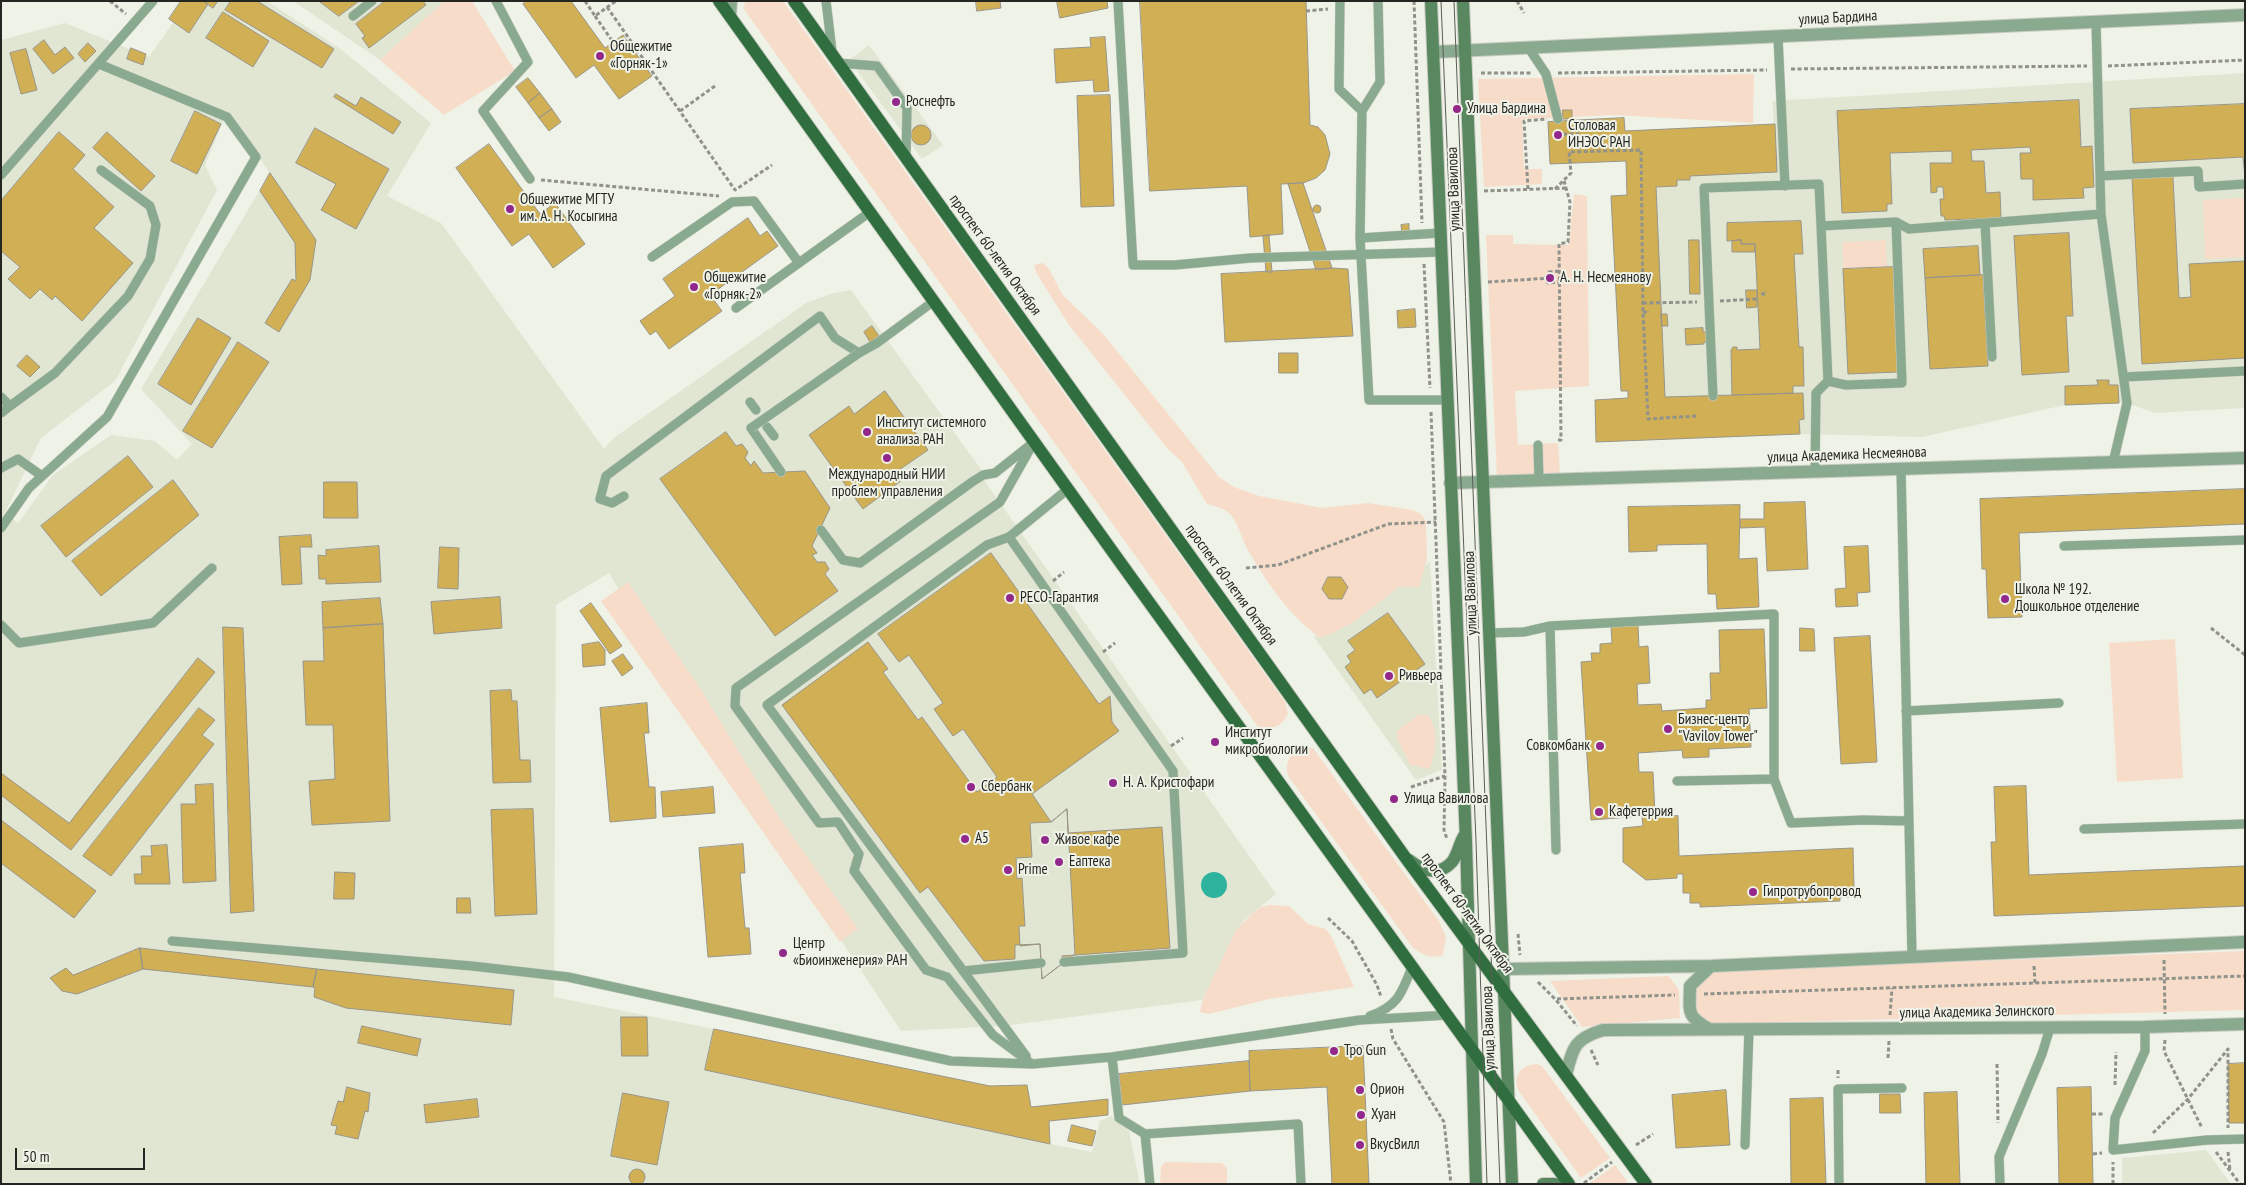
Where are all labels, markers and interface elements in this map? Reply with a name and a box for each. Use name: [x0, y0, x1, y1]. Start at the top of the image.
street label: улица Бардина: [1798, 7, 1878, 29]
place label: Общежитие «Горняк-1»: [610, 38, 672, 73]
marker: Общежитие «Горняк-1»: [594, 50, 606, 62]
place label: Роснефть: [906, 93, 955, 111]
marker: Роснефть: [890, 96, 902, 108]
place label: Улица Бардина: [1467, 100, 1546, 118]
marker: Улица Бардина: [1451, 103, 1463, 115]
place label: Столовая ИНЭОС РАН: [1568, 117, 1631, 152]
marker: Столовая ИНЭОС РАН: [1552, 129, 1564, 141]
street label: улица Вавилова: [1444, 147, 1464, 231]
place label: Общежитие МГТУ им. А. Н. Косыгина: [520, 191, 617, 226]
street label: проспект 60-летия Октября: [945, 191, 1045, 319]
marker: Общежитие МГТУ им. А. Н. Косыгина: [504, 203, 516, 215]
place label: Общежитие «Горняк-2»: [704, 269, 766, 304]
place label: А. Н. Несмеянову: [1560, 269, 1651, 287]
marker: А. Н. Несмеянову: [1544, 272, 1556, 284]
marker: Общежитие «Горняк-2»: [688, 281, 700, 293]
place label: Институт системного анализа РАН: [877, 414, 986, 449]
marker: Институт системного анализа РАН: [861, 426, 873, 438]
street label: улица Академика Несмеянова: [1767, 443, 1927, 467]
marker: Международный НИИ проблем управления: [881, 452, 893, 464]
place label: Международный НИИ проблем управления: [828, 466, 946, 501]
street label: проспект 60-летия Октября: [1181, 521, 1281, 649]
street label: улица Вавилова: [1461, 551, 1481, 635]
place label: Школа № 192. Дошкольное отделение: [2015, 581, 2139, 616]
place label: РЕСО-Гарантия: [1020, 589, 1099, 607]
marker: РЕСО-Гарантия: [1004, 592, 1016, 604]
marker: Школа № 192. Дошкольное отделение: [1999, 593, 2011, 605]
place label: Ривьера: [1399, 667, 1442, 685]
marker: Ривьера: [1383, 670, 1395, 682]
place label: Бизнес-центр "Vavilov Tower": [1678, 711, 1758, 746]
marker: Бизнес-центр "Vavilov Tower": [1662, 723, 1674, 735]
place label: Институт микробиологии: [1225, 724, 1308, 759]
marker: Институт микробиологии: [1209, 736, 1221, 748]
place label: Совкомбанк: [1526, 737, 1590, 755]
marker: Совкомбанк: [1594, 740, 1606, 752]
place label: Н. А. Кристофари: [1123, 774, 1214, 792]
marker: Н. А. Кристофари: [1107, 777, 1119, 789]
place label: Сбербанк: [981, 778, 1032, 796]
marker: Сбербанк: [965, 781, 977, 793]
place label: Улица Вавилова: [1404, 790, 1488, 808]
marker: Улица Вавилова: [1388, 793, 1400, 805]
place label: Кафетеррия: [1609, 803, 1673, 821]
marker: Кафетеррия: [1593, 806, 1605, 818]
place label: А5: [975, 830, 989, 848]
place label: Живое кафе: [1055, 831, 1120, 849]
marker: А5: [959, 833, 971, 845]
marker: Живое кафе: [1039, 834, 1051, 846]
street label: проспект 60-летия Октября: [1417, 849, 1517, 977]
place label: Еаптека: [1069, 853, 1111, 871]
marker: Еаптека: [1053, 856, 1065, 868]
place label: Prime: [1018, 861, 1048, 879]
marker: Prime: [1002, 864, 1014, 876]
place label: Гипротрубопровод: [1763, 883, 1861, 901]
marker: Гипротрубопровод: [1747, 886, 1759, 898]
place label: Центр «Биоинженерия» РАН: [793, 935, 907, 970]
marker: Центр «Биоинженерия» РАН: [777, 947, 789, 959]
street label: улица Вавилова: [1479, 986, 1499, 1070]
street label: улица Академика Зелинского: [1899, 1002, 2055, 1022]
place label: Tpo Gun: [1344, 1042, 1386, 1060]
marker: Tpo Gun: [1328, 1045, 1340, 1057]
place label: Орион: [1370, 1081, 1404, 1099]
marker: Орион: [1354, 1084, 1366, 1096]
place label: Хуан: [1371, 1106, 1396, 1124]
marker: Хуан: [1355, 1109, 1367, 1121]
place label: ВкусВилл: [1370, 1136, 1420, 1154]
scale bar: [18, 1138, 148, 1170]
marker: ВкусВилл: [1354, 1139, 1366, 1151]
text: 50 m: [23, 1147, 49, 1166]

